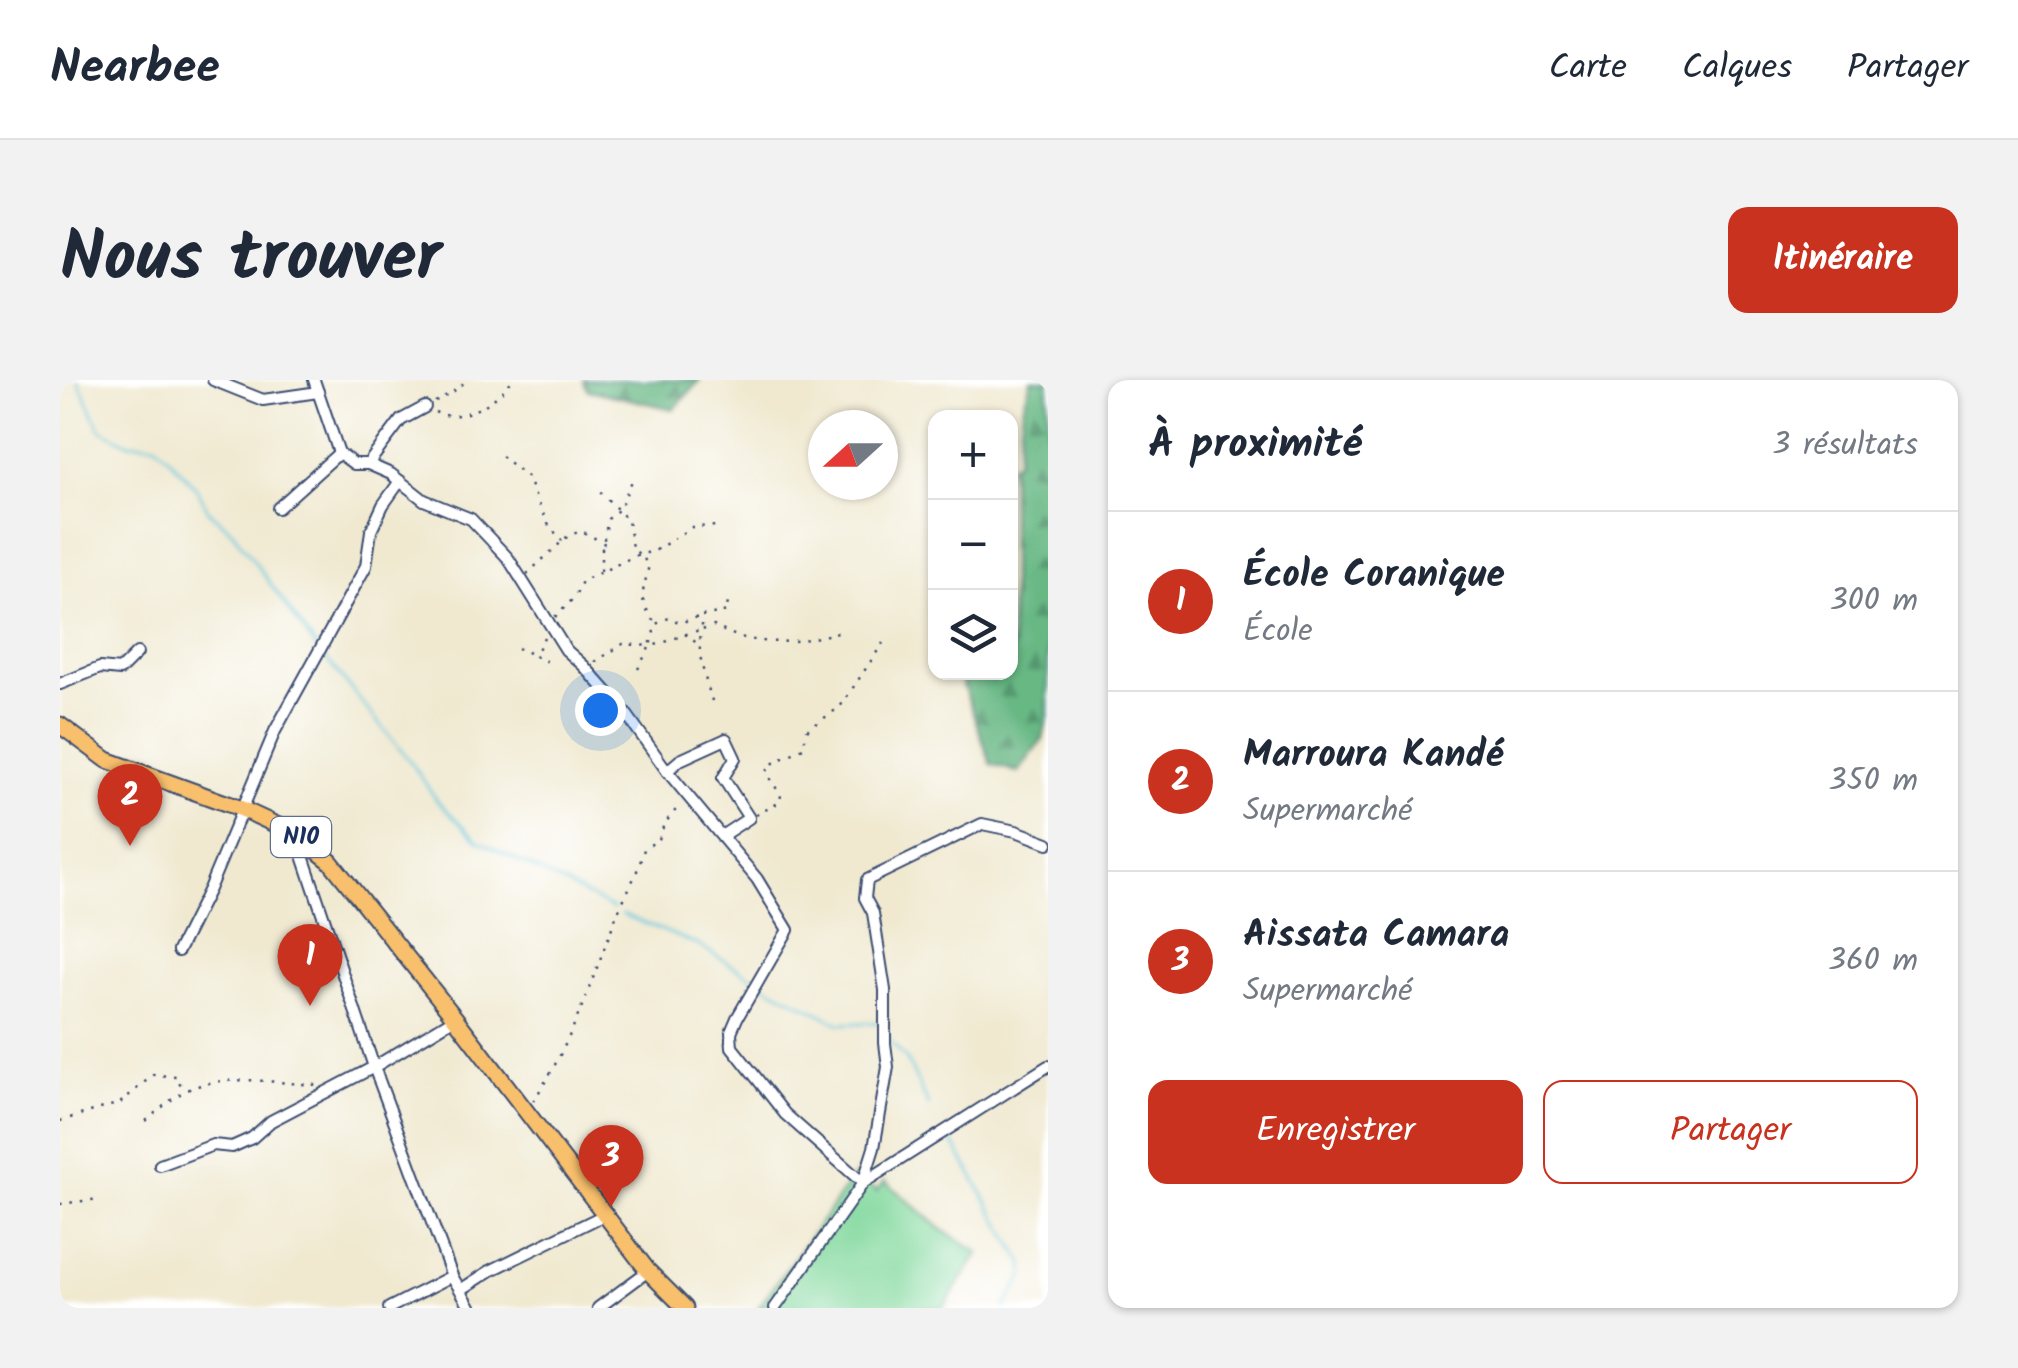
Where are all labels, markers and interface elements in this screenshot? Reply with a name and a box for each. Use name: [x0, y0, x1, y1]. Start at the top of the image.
text: Nearbee: [50, 31, 220, 107]
text: Carte: [1549, 41, 1627, 97]
text: Calques: [1682, 41, 1792, 97]
text: Partager: [1847, 41, 1968, 97]
text: Nous trouver: [60, 205, 442, 316]
button: Itinéraire: [1728, 207, 1958, 313]
north arrow: [808, 410, 898, 500]
map controls: [928, 410, 1018, 680]
button: +: [928, 410, 1018, 500]
text: À proximité: [1148, 412, 1362, 479]
text: 3 résultats: [1772, 420, 1918, 471]
button: −: [928, 500, 1018, 590]
text: École Coranique: [1243, 546, 1505, 606]
text: 1: [1176, 576, 1185, 627]
text: 300 m: [1829, 576, 1918, 627]
button: layers: [928, 590, 1018, 680]
text: École: [1243, 606, 1313, 657]
your location: [575, 685, 626, 736]
text: Marroura Kandé: [1243, 726, 1503, 786]
text: 2: [1171, 756, 1190, 807]
text: 350 m: [1828, 756, 1918, 807]
pin: 2: [98, 764, 162, 846]
text: Supermarché: [1243, 786, 1412, 837]
road number: N10: [271, 817, 331, 857]
text: Aissata Camara: [1243, 906, 1509, 966]
pin: 1: [278, 924, 342, 1006]
text: 3: [1172, 936, 1189, 987]
text: 360 m: [1828, 936, 1918, 987]
text: Supermarché: [1243, 966, 1412, 1017]
button: Enregistrer: [1148, 1080, 1523, 1184]
button: Partager: [1543, 1080, 1918, 1184]
pin: 3: [578, 1124, 644, 1207]

